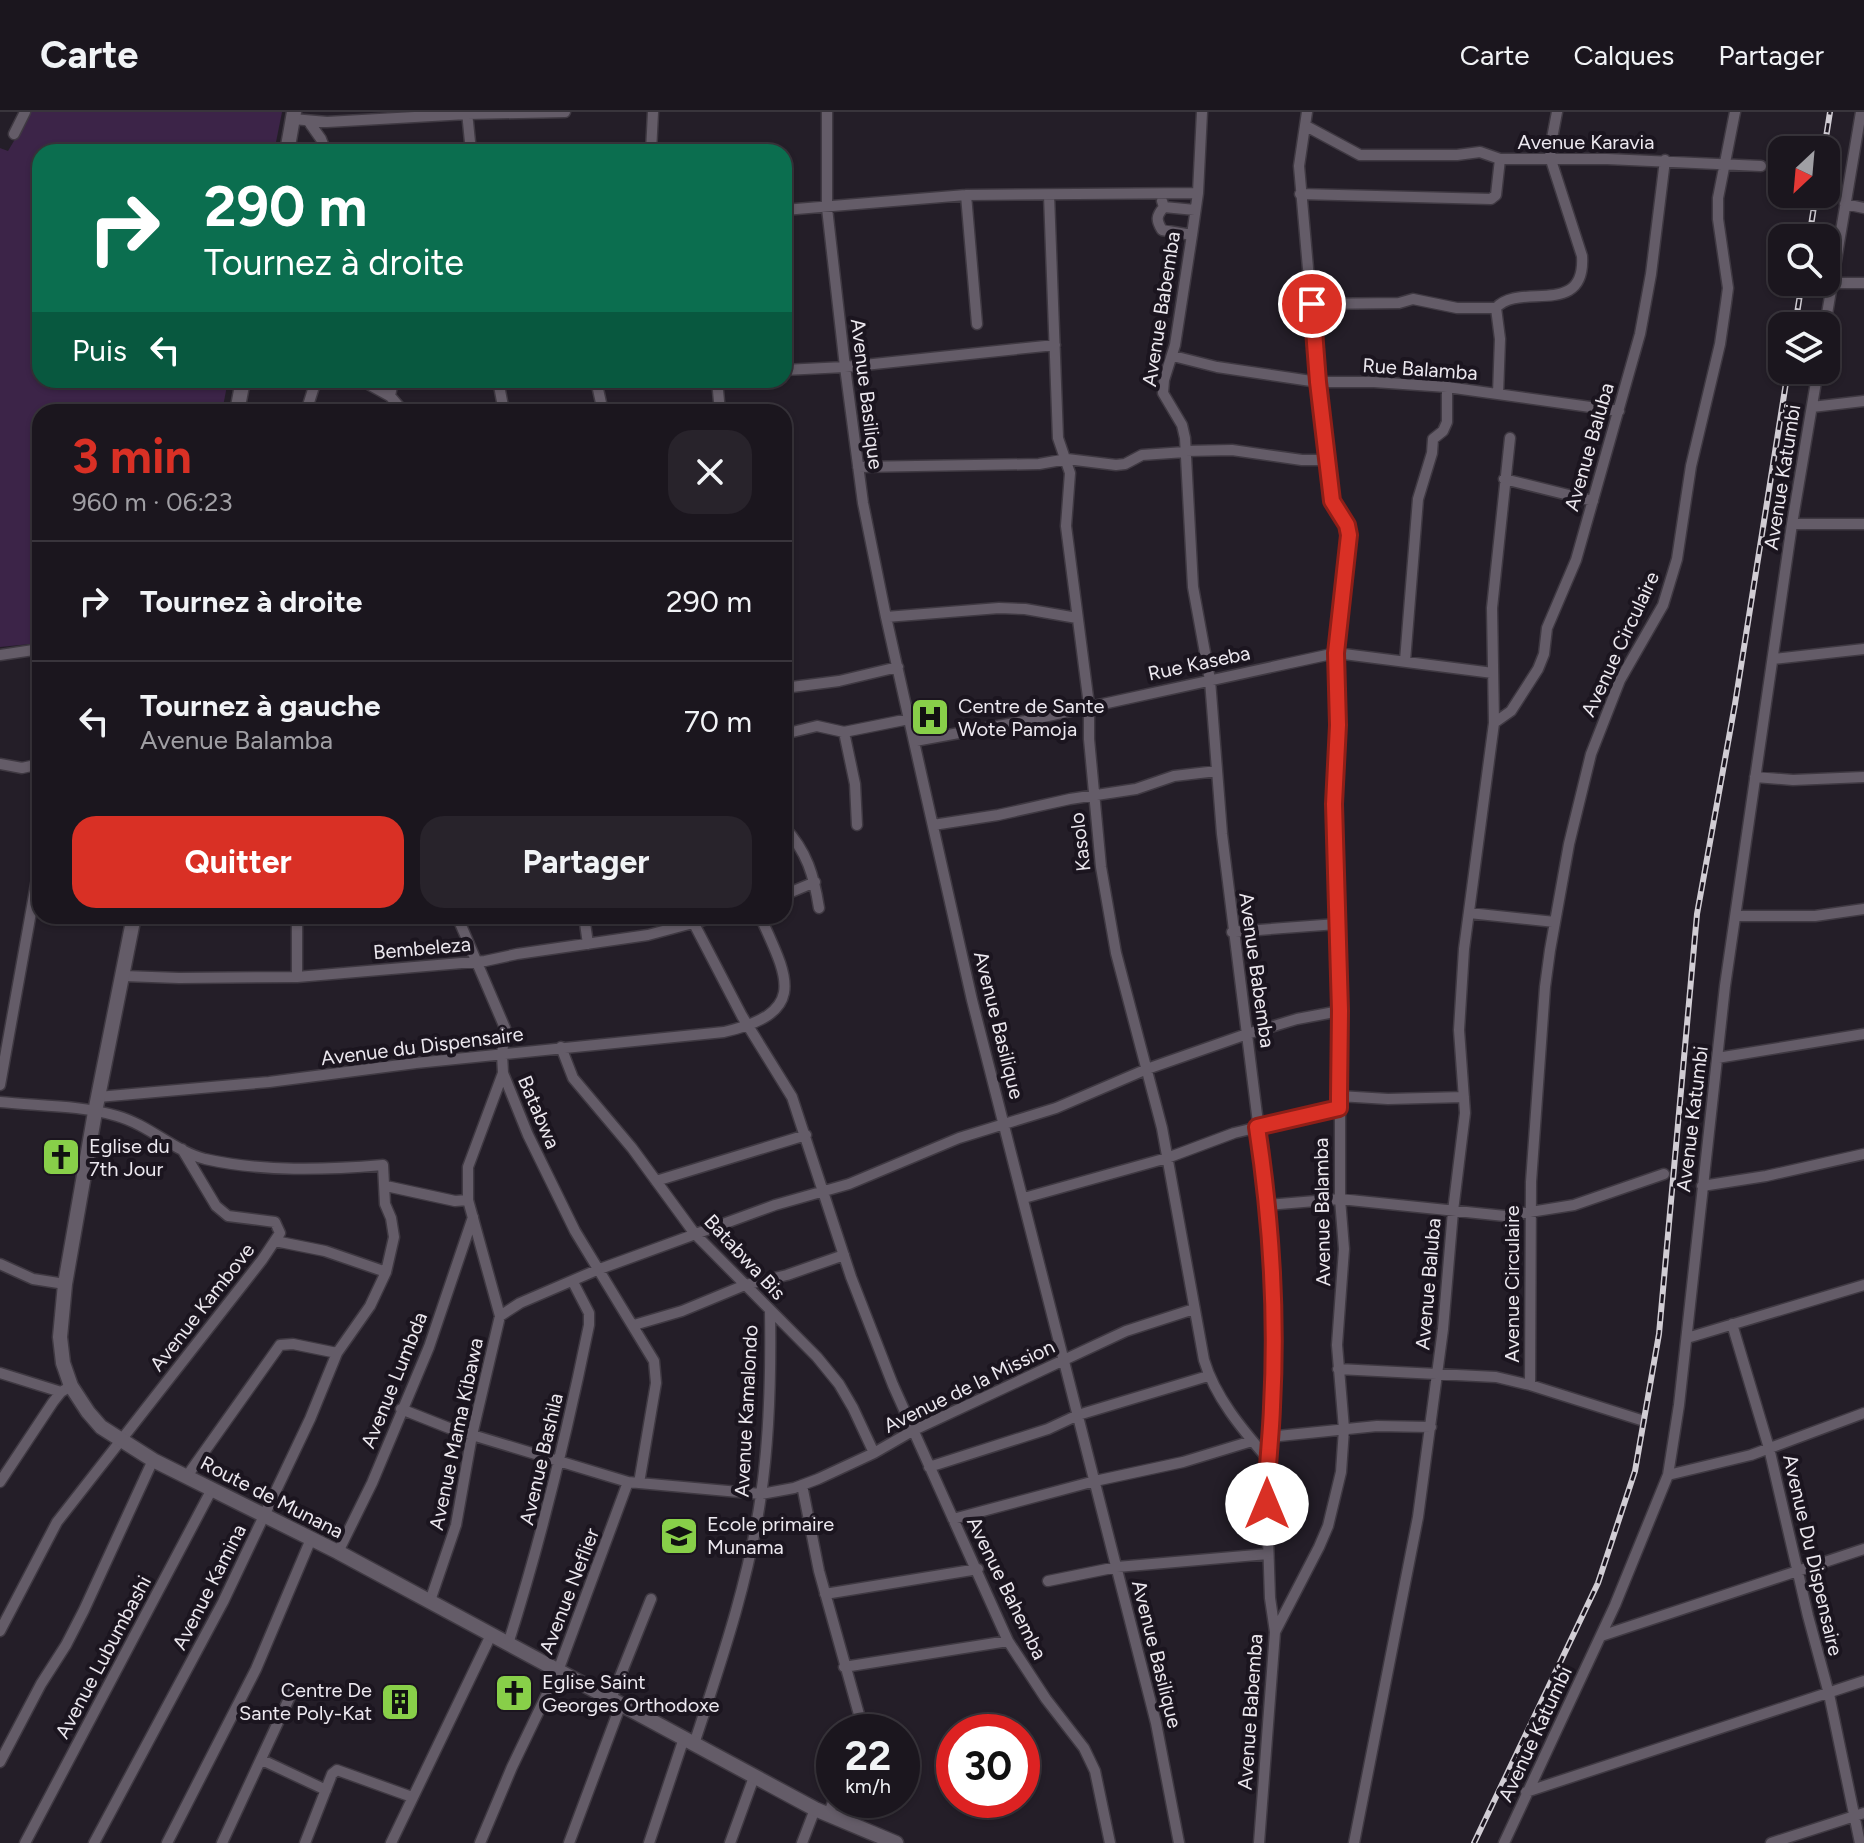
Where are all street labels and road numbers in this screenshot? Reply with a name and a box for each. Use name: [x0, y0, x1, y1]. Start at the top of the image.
street label: Avenue Karavia: [1518, 130, 1654, 154]
street label: Avenue Babemba: [1137, 230, 1185, 388]
street label: Avenue Basilique: [846, 317, 888, 471]
street label: Rue Balamba: [1362, 353, 1478, 385]
street label: Avenue Baluba: [1559, 380, 1619, 514]
street label: Avenue Katumbi: [1759, 403, 1805, 551]
street label: Avenue Circulaire: [1576, 568, 1664, 720]
street label: Rue Kaseba: [1146, 640, 1252, 686]
street label: Kasolo: [1064, 811, 1096, 873]
street label: Avenue Babemba: [1234, 891, 1280, 1049]
street label: Bembeleza: [372, 932, 472, 964]
street label: Avenue Basilique: [969, 949, 1029, 1102]
street label: Avenue du Dispensaire: [319, 1022, 525, 1070]
street label: Avenue Katumbi: [1671, 1045, 1713, 1193]
street label: Batabwa: [513, 1072, 565, 1152]
street label: Avenue Balamba: [1309, 1138, 1335, 1286]
street label: Avenue Circulaire: [1500, 1205, 1524, 1363]
street label: Batabwa Bis: [699, 1209, 791, 1305]
street label: Avenue Baluba: [1410, 1217, 1446, 1351]
street label: Avenue Kambove: [145, 1238, 260, 1376]
street label: Avenue Lumbda: [356, 1308, 432, 1452]
street label: Avenue Kamalondo: [730, 1324, 762, 1498]
street label: Avenue de la Mission: [880, 1334, 1058, 1438]
street label: Avenue Mama Kibawa: [424, 1336, 488, 1532]
street label: Avenue Bashila: [514, 1391, 568, 1527]
street label: Route de Munana: [197, 1451, 347, 1543]
street label: Avenue Du Dispensaire: [1778, 1452, 1848, 1658]
street label: Avenue Bahemba: [962, 1513, 1052, 1663]
street label: Avenue Kamina: [167, 1520, 251, 1654]
street label: Avenue Neflier: [534, 1524, 604, 1657]
street label: Avenue Lubumbashi: [50, 1571, 156, 1743]
street label: Avenue Basilique: [1127, 1578, 1187, 1731]
street label: Avenue Babemba: [1233, 1633, 1267, 1791]
street label: Avenue Katumbi: [1493, 1662, 1577, 1806]

